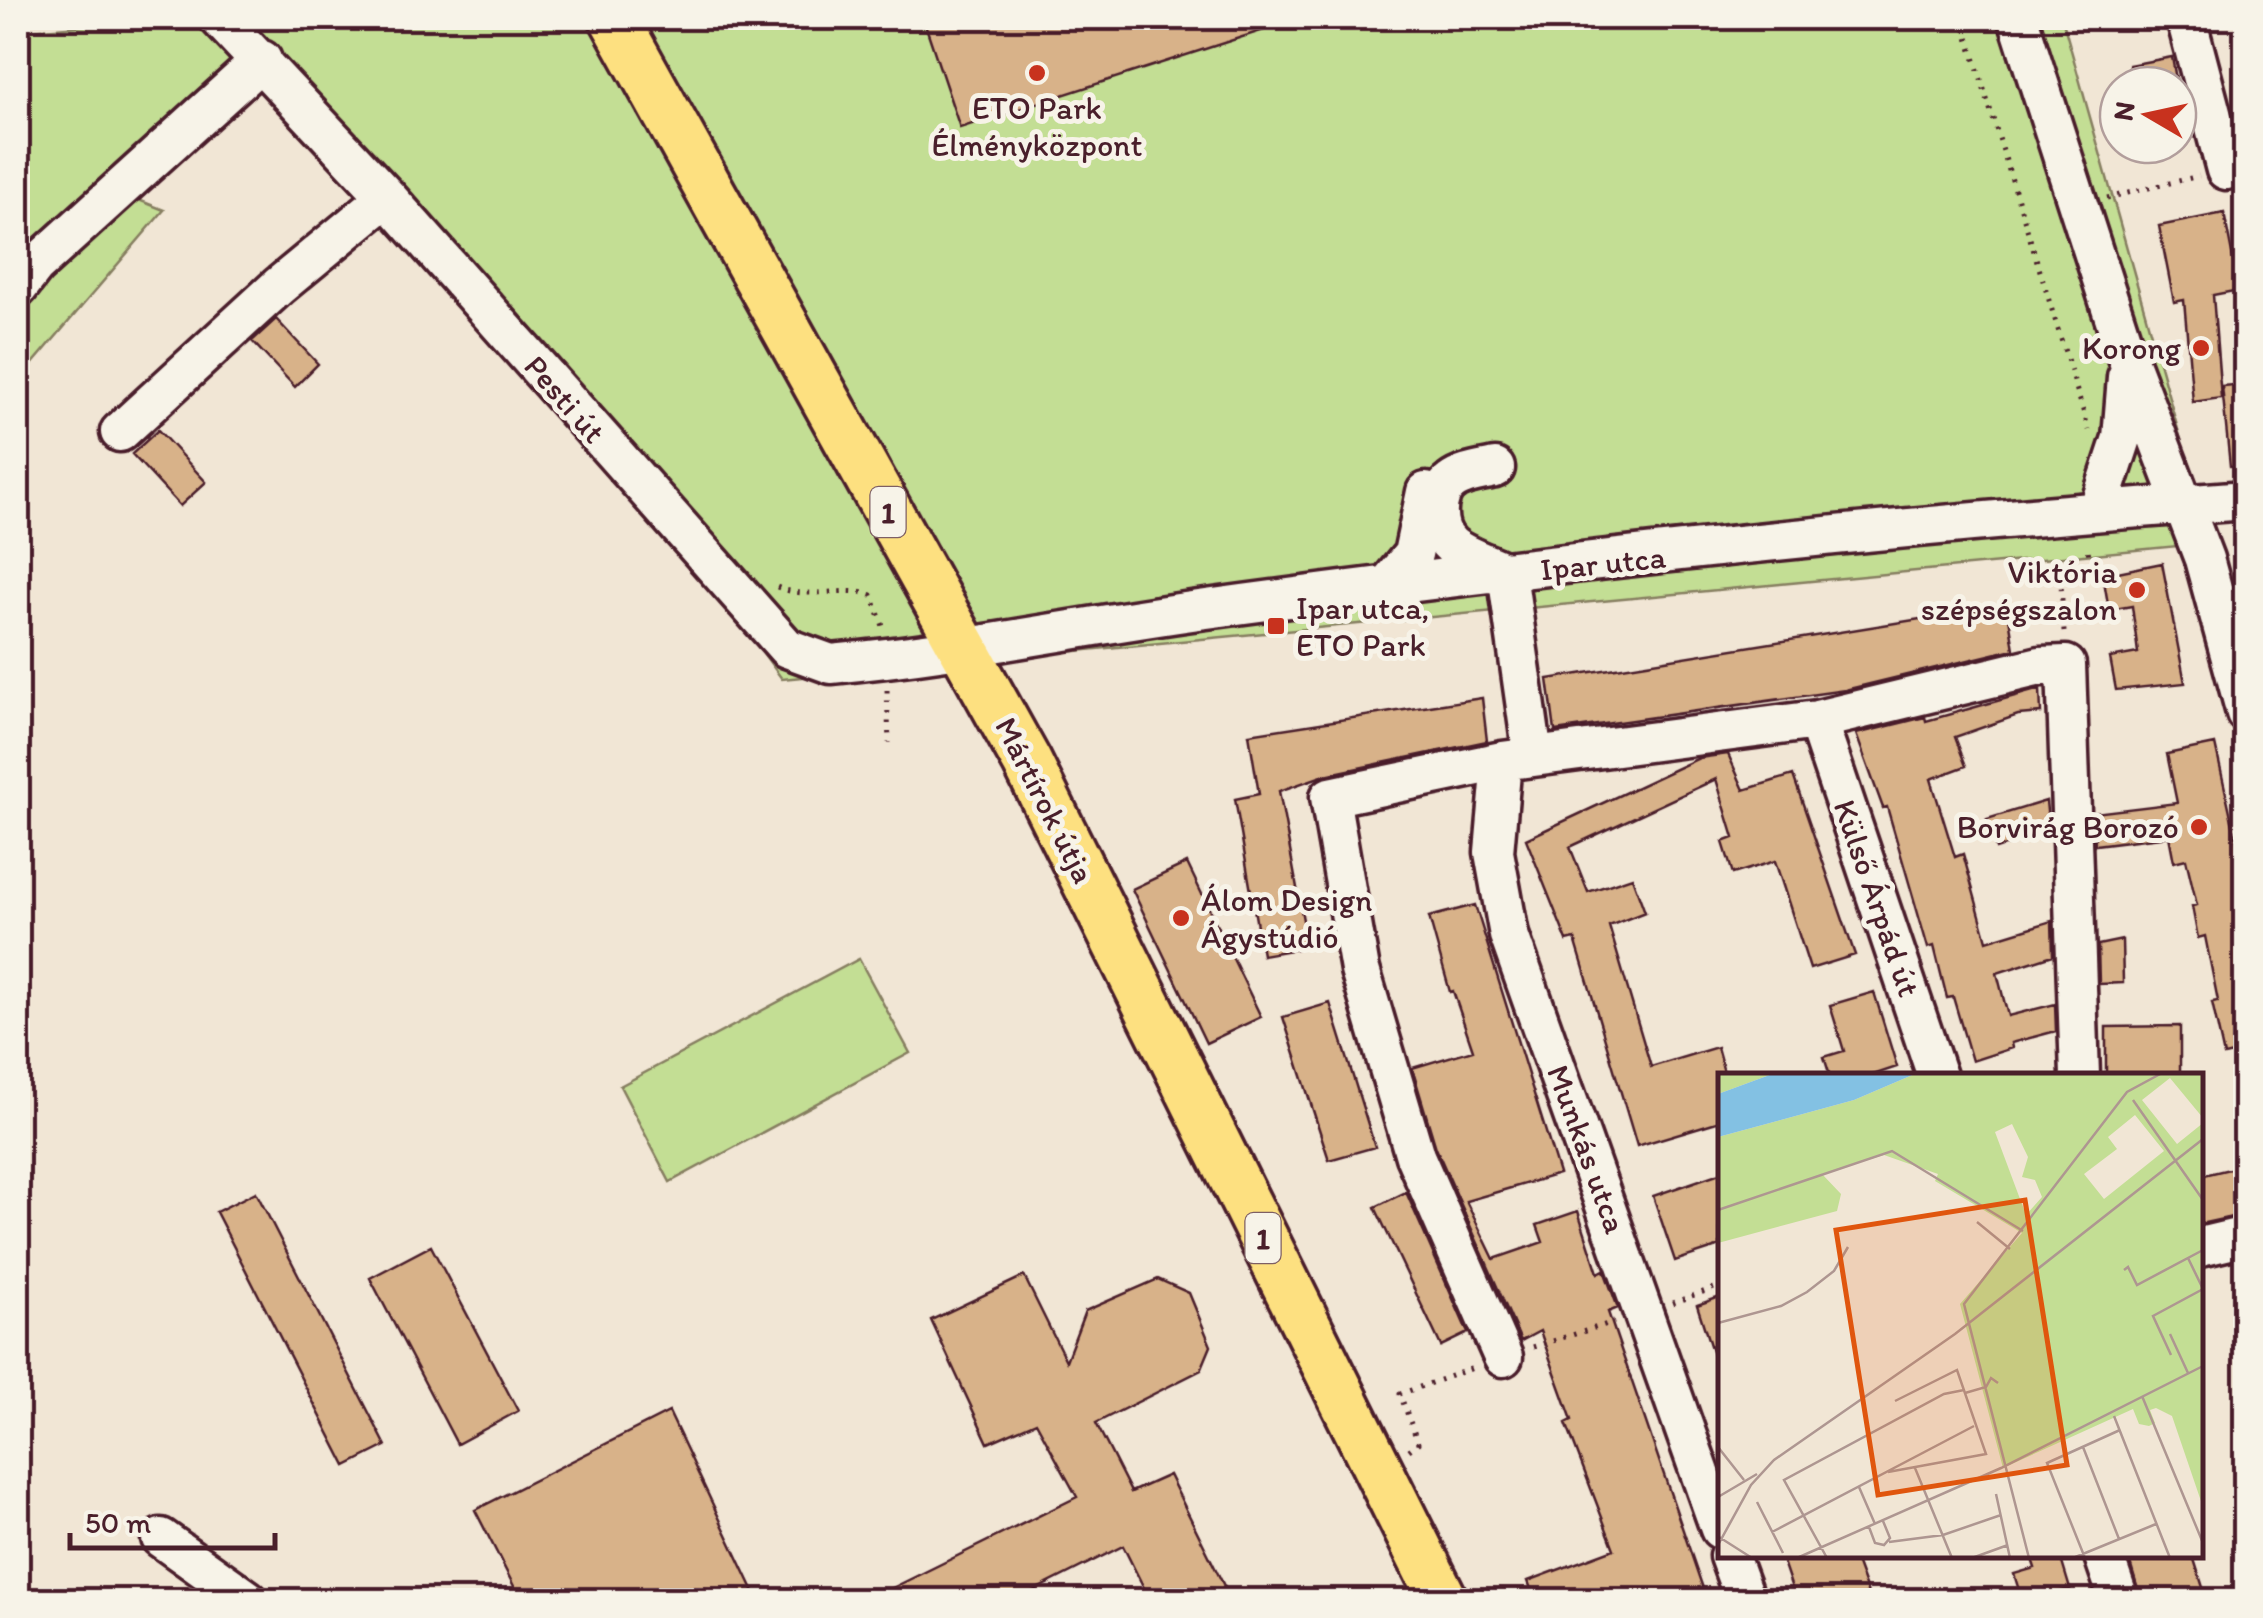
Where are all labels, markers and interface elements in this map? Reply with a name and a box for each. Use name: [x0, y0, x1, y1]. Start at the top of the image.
marker: ETO Park Élményközpont: [1026, 62, 1048, 84]
north arrow: [2098, 65, 2198, 165]
place label: ETO Park Élményközpont: [932, 89, 1142, 164]
text: N: [2105, 99, 2142, 123]
place label: Korong: [2082, 329, 2182, 367]
marker: Korong: [2190, 337, 2212, 359]
street label: Pesti út: [517, 347, 613, 451]
road number: 1: [870, 487, 906, 537]
street label: Ipar utca: [1538, 537, 1668, 588]
place label: Viktória szépségszalon: [1921, 553, 2117, 628]
marker: Viktória szépségszalon: [2126, 579, 2148, 601]
place label: Ipar utca, ETO Park: [1296, 589, 1430, 664]
marker: Ipar utca, ETO Park: [1265, 615, 1287, 637]
street label: Mártírok útja: [987, 711, 1103, 889]
street label: Külső Árpád út: [1826, 795, 1928, 1001]
place label: Borvirág Borozó: [1957, 808, 2179, 846]
marker: Borvirág Borozó: [2188, 816, 2210, 838]
place label: Álom Design Ágystúdió: [1201, 881, 1372, 956]
marker: Álom Design Ágystúdió: [1170, 907, 1192, 929]
street label: Munkás utca: [1539, 1060, 1635, 1239]
inset map: [1718, 1073, 2203, 1558]
road number: 1: [1246, 1213, 1280, 1263]
scale bar: [70, 1488, 275, 1550]
text: 50 m: [85, 1504, 151, 1541]

